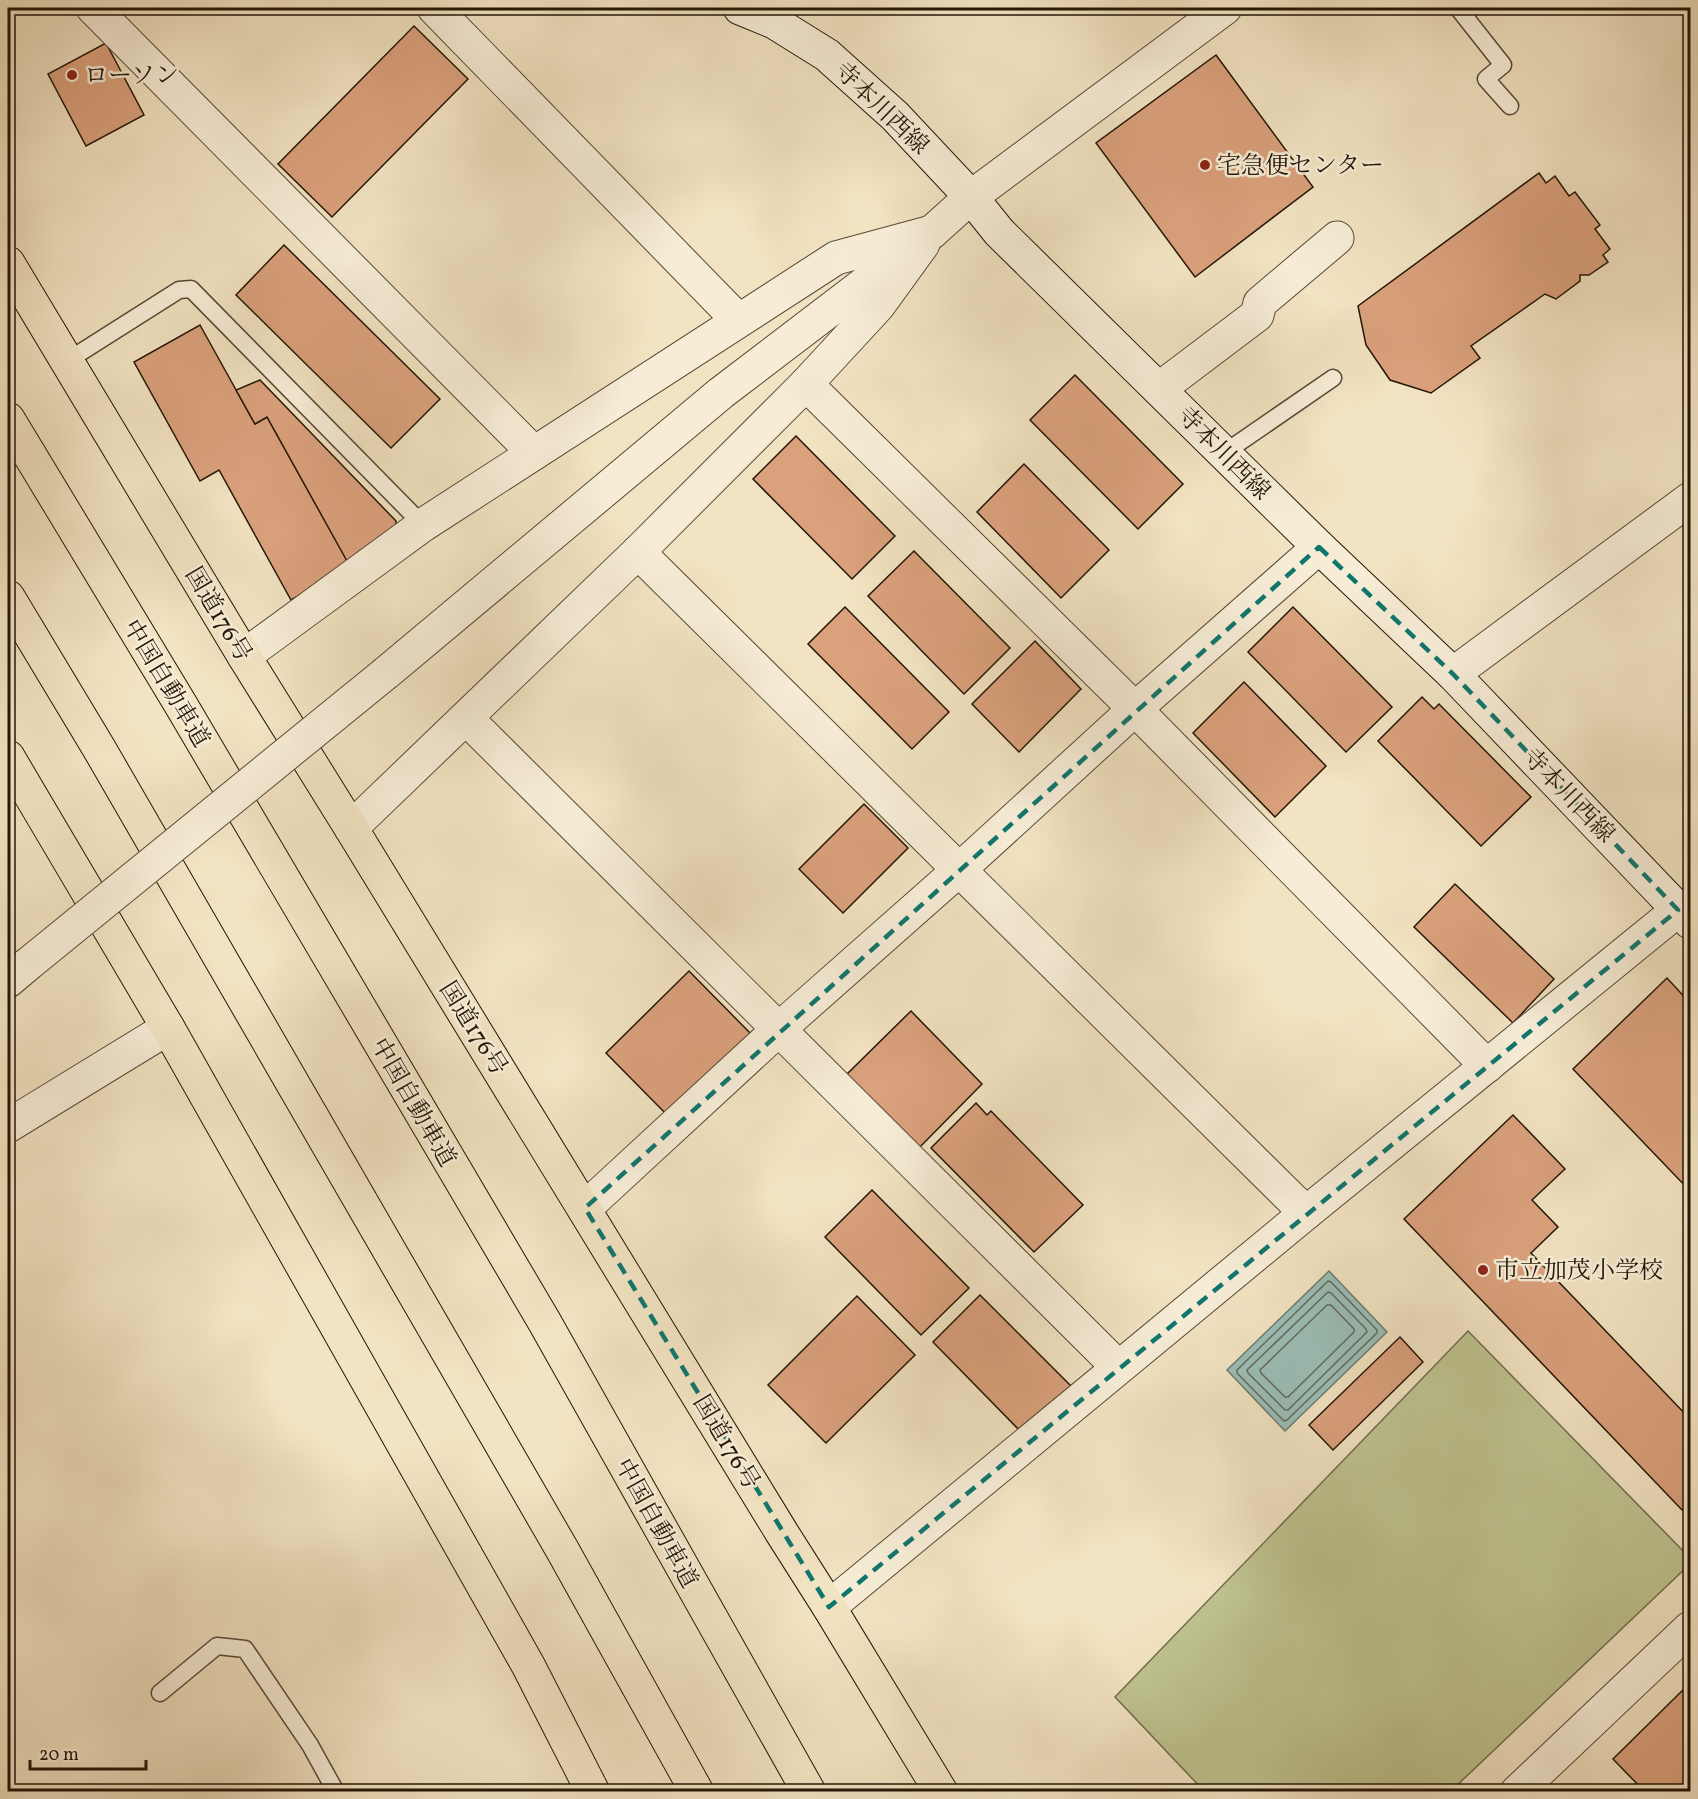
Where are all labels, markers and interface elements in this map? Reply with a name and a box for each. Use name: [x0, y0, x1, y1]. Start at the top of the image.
street label: 寺本川西線: [826, 56, 936, 163]
place label: ローソン: [84, 60, 179, 94]
marker: ローソン: [65, 68, 79, 82]
place label: 宅急便センター: [1217, 150, 1384, 184]
marker: 宅急便センター: [1198, 158, 1212, 172]
street label: 寺本川西線: [1168, 400, 1277, 509]
street label: 国道176号: [176, 561, 259, 669]
street label: 中国自動車道: [114, 614, 217, 755]
street label: 寺本川西線: [1514, 741, 1621, 851]
street label: 国道176号: [430, 975, 515, 1083]
street label: 中国自動車道: [362, 1032, 463, 1174]
place label: 市立加茂小学校: [1495, 1255, 1663, 1289]
marker: 市立加茂小学校: [1476, 1263, 1490, 1277]
street label: 国道176号: [684, 1389, 767, 1497]
street label: 中国自動車道: [605, 1453, 705, 1595]
scale bar: [30, 1733, 146, 1771]
text: 20 m: [39, 1743, 79, 1768]

